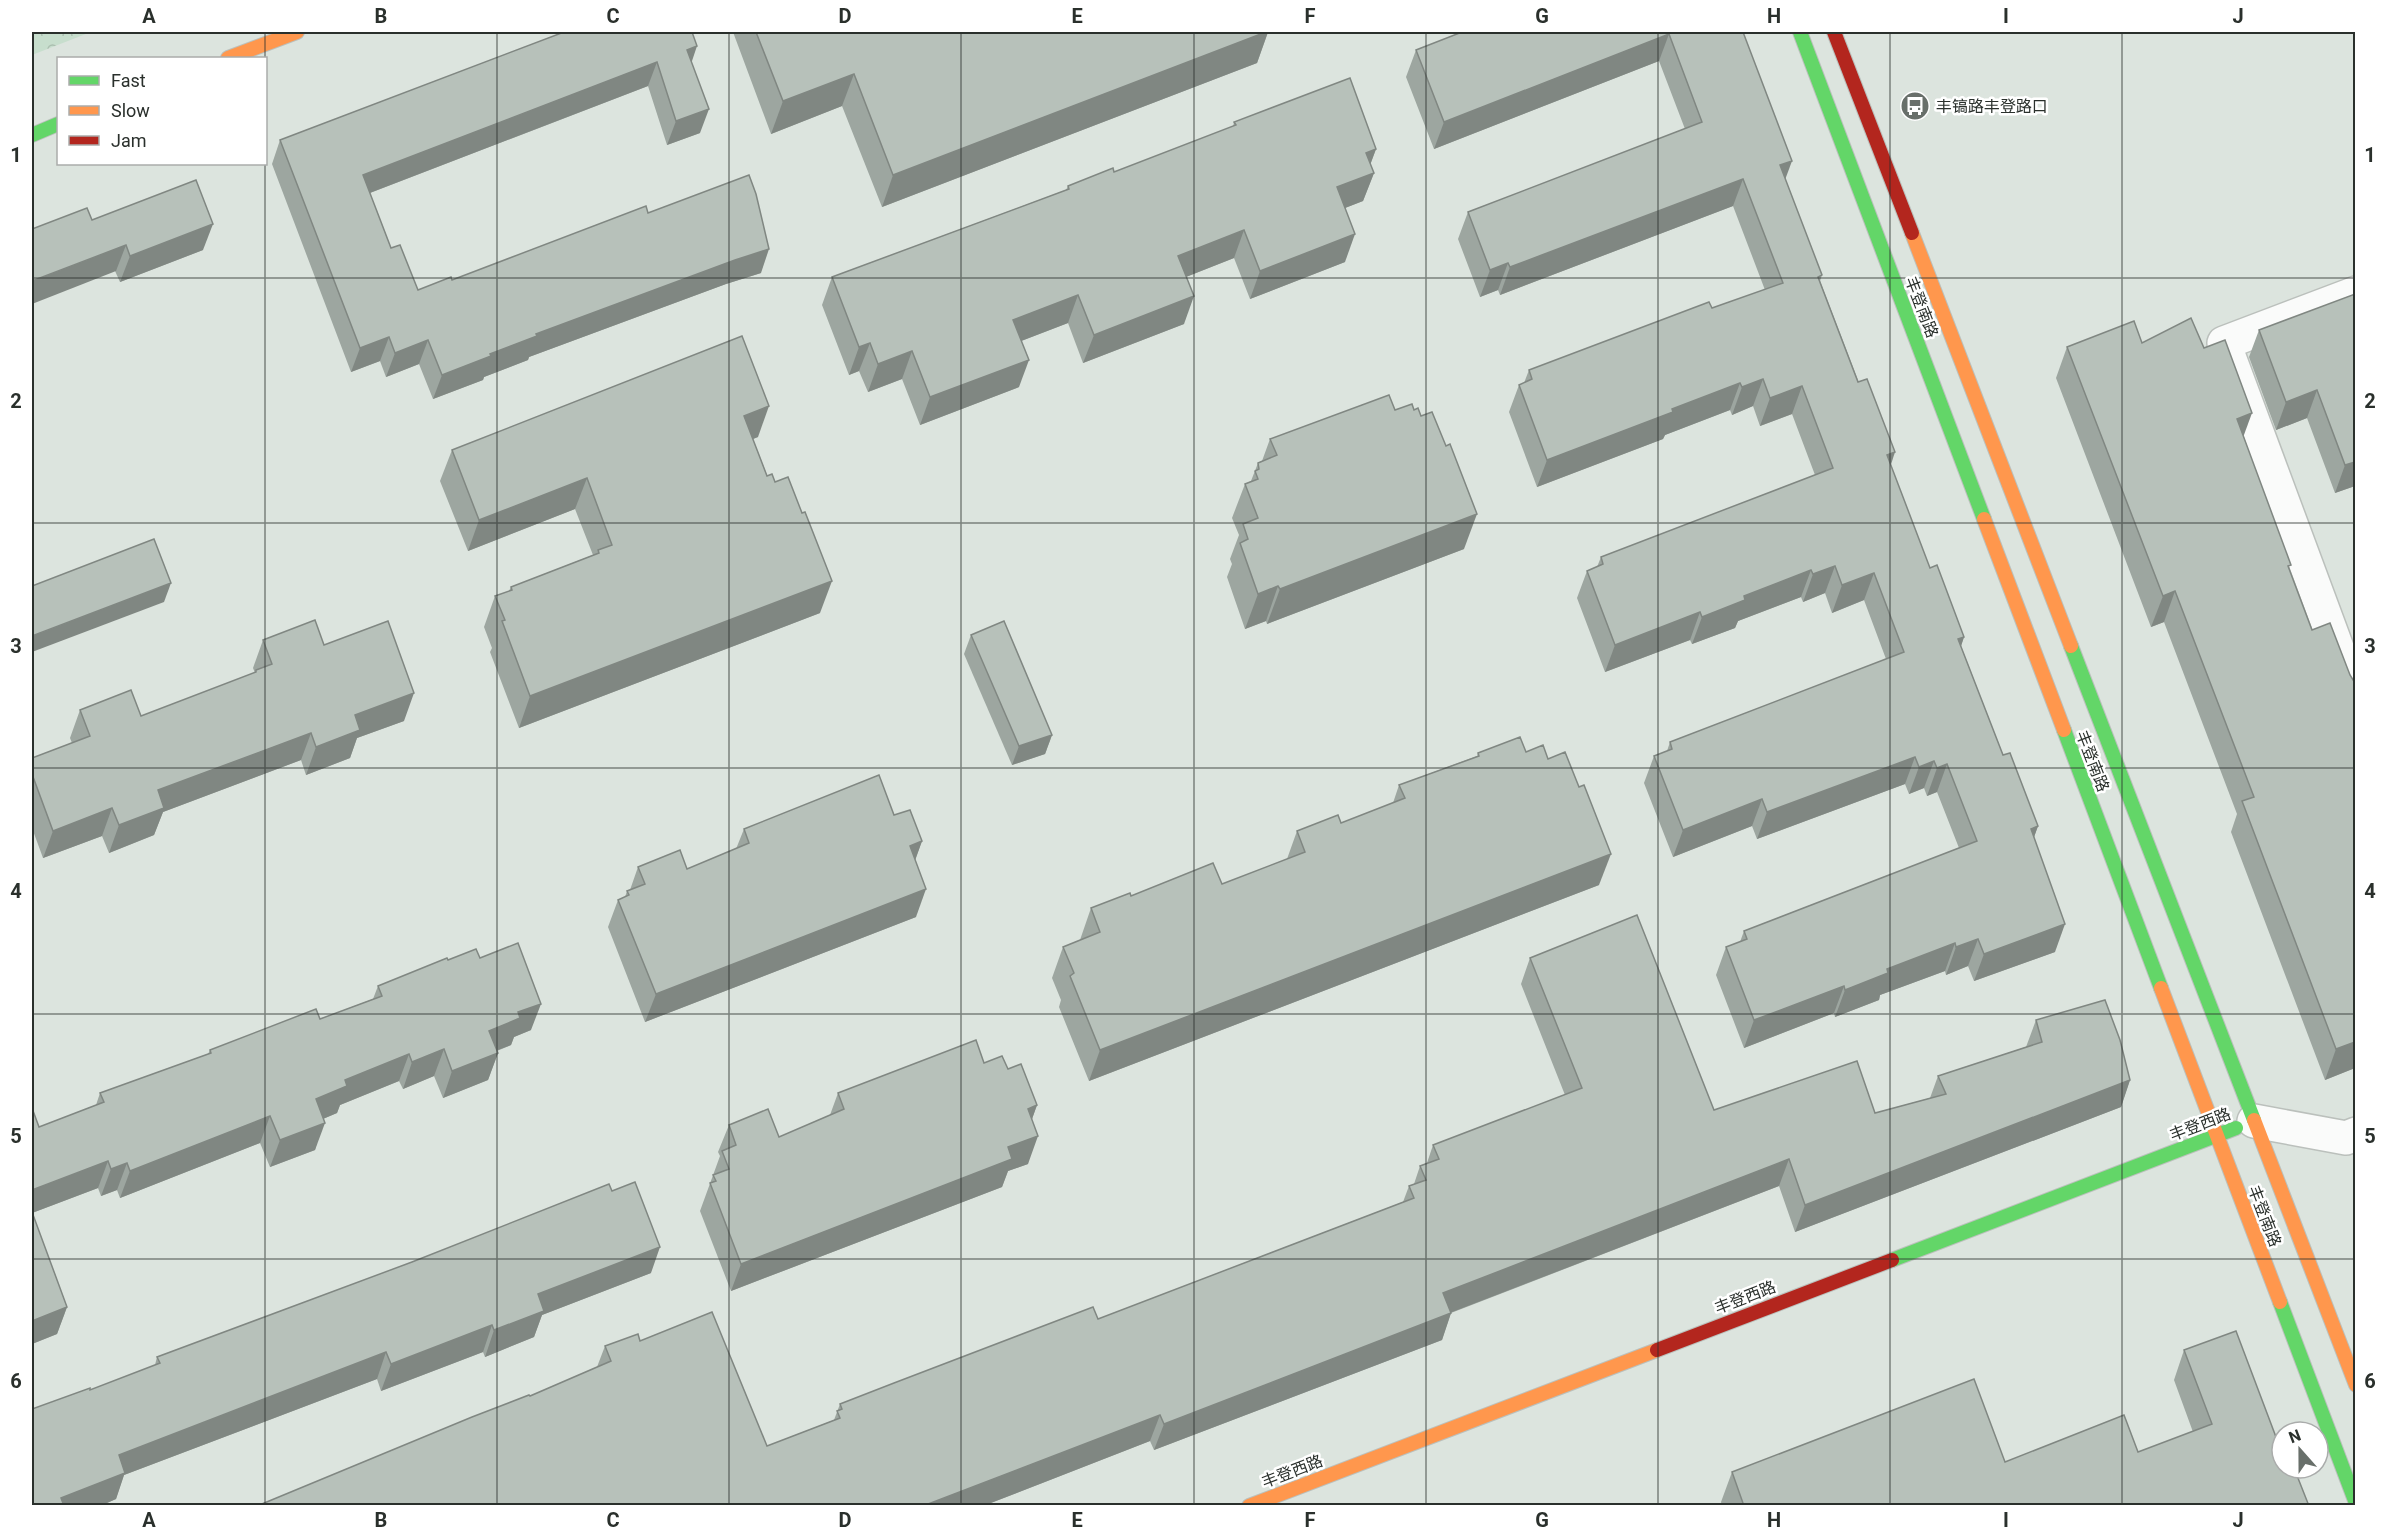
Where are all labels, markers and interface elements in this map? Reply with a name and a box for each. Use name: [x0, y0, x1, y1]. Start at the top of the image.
text: A: [142, 4, 156, 28]
text: B: [375, 4, 387, 28]
text: C: [606, 4, 620, 28]
text: D: [839, 4, 852, 28]
text: E: [1071, 4, 1083, 28]
text: F: [1305, 4, 1316, 28]
text: G: [1535, 4, 1549, 28]
text: H: [1767, 4, 1781, 28]
text: I: [2003, 4, 2009, 28]
text: J: [2232, 4, 2244, 28]
legend: [57, 57, 267, 165]
text: Fast: [111, 70, 146, 91]
bus stop icon: 丰镐路丰登路口: [1899, 90, 1931, 122]
place label: 丰镐路丰登路口: [1936, 97, 2048, 116]
text: Slow: [111, 100, 150, 121]
text: Jam: [111, 130, 147, 151]
text: 1: [10, 143, 22, 167]
text: 1: [2364, 143, 2376, 167]
street label: 丰登南路: [1901, 274, 1942, 340]
text: 2: [10, 389, 22, 413]
text: 2: [2364, 389, 2376, 413]
text: 3: [10, 634, 22, 658]
text: 3: [2364, 634, 2376, 658]
street label: 丰登南路: [2072, 728, 2113, 794]
text: 4: [10, 879, 22, 903]
text: 4: [2364, 879, 2376, 903]
street label: 丰登西路: [2167, 1104, 2233, 1145]
text: 5: [10, 1124, 22, 1148]
text: 5: [2364, 1124, 2376, 1148]
street label: 丰登南路: [2244, 1183, 2285, 1249]
street label: 丰登西路: [1712, 1277, 1778, 1318]
text: 6: [10, 1369, 22, 1393]
text: 6: [2364, 1369, 2376, 1393]
north arrow: [2270, 1420, 2330, 1480]
text: N: [2286, 1426, 2303, 1447]
street label: 丰登西路: [1259, 1451, 1325, 1492]
text: A: [142, 1508, 156, 1532]
text: B: [375, 1508, 387, 1532]
text: C: [606, 1508, 620, 1532]
text: D: [839, 1508, 852, 1532]
text: E: [1071, 1508, 1083, 1532]
text: F: [1305, 1508, 1316, 1532]
text: G: [1535, 1508, 1549, 1532]
text: H: [1767, 1508, 1781, 1532]
text: I: [2003, 1508, 2009, 1532]
text: J: [2232, 1508, 2244, 1532]

